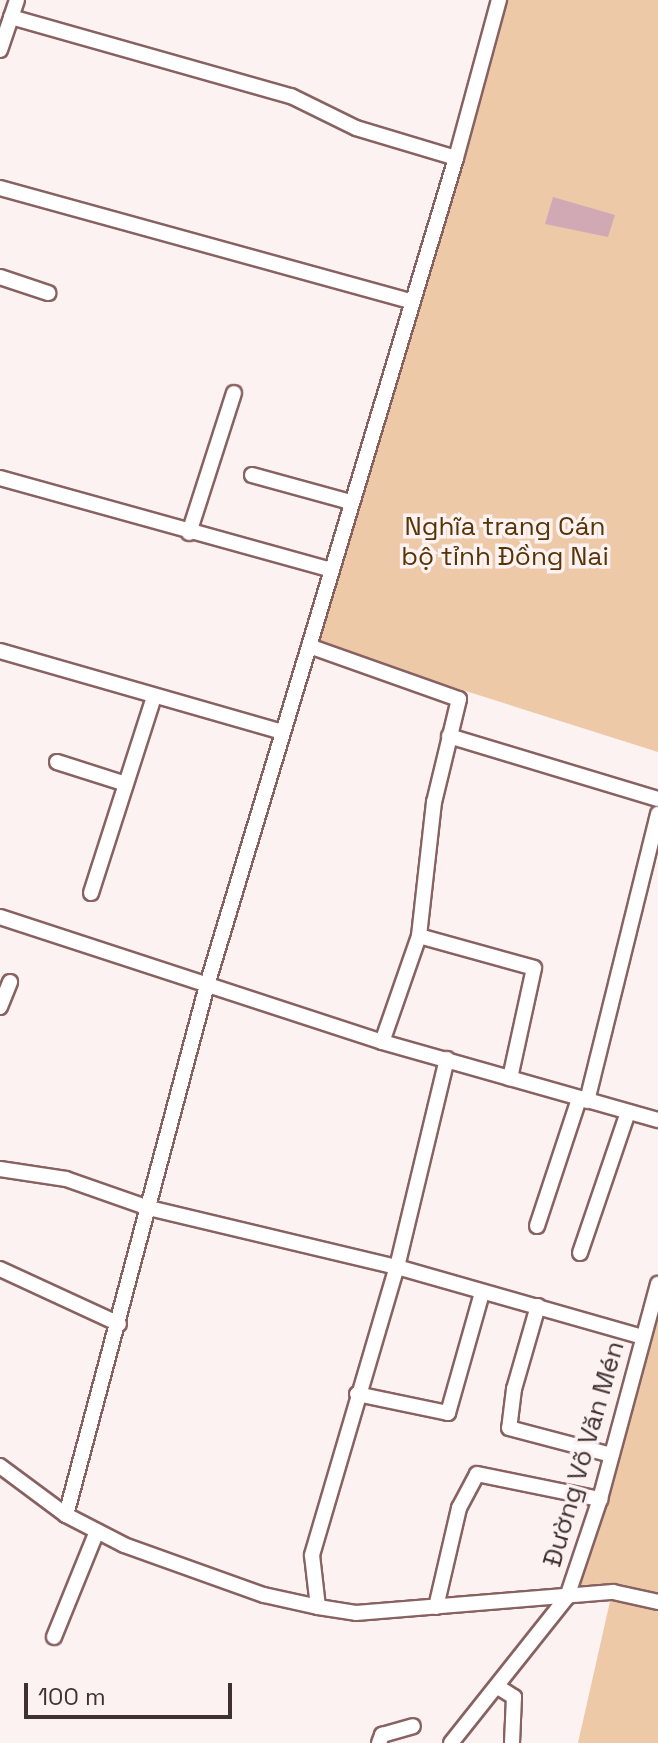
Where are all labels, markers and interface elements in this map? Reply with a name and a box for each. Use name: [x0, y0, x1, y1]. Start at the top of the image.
park label: Nghĩa trang Cán bộ tỉnh Đồng Nai: [401, 511, 609, 572]
street label: Đường Võ Văn Mén: [537, 1337, 631, 1571]
scale bar: [28, 1667, 236, 1717]
text: 100 m: [38, 1681, 106, 1712]

